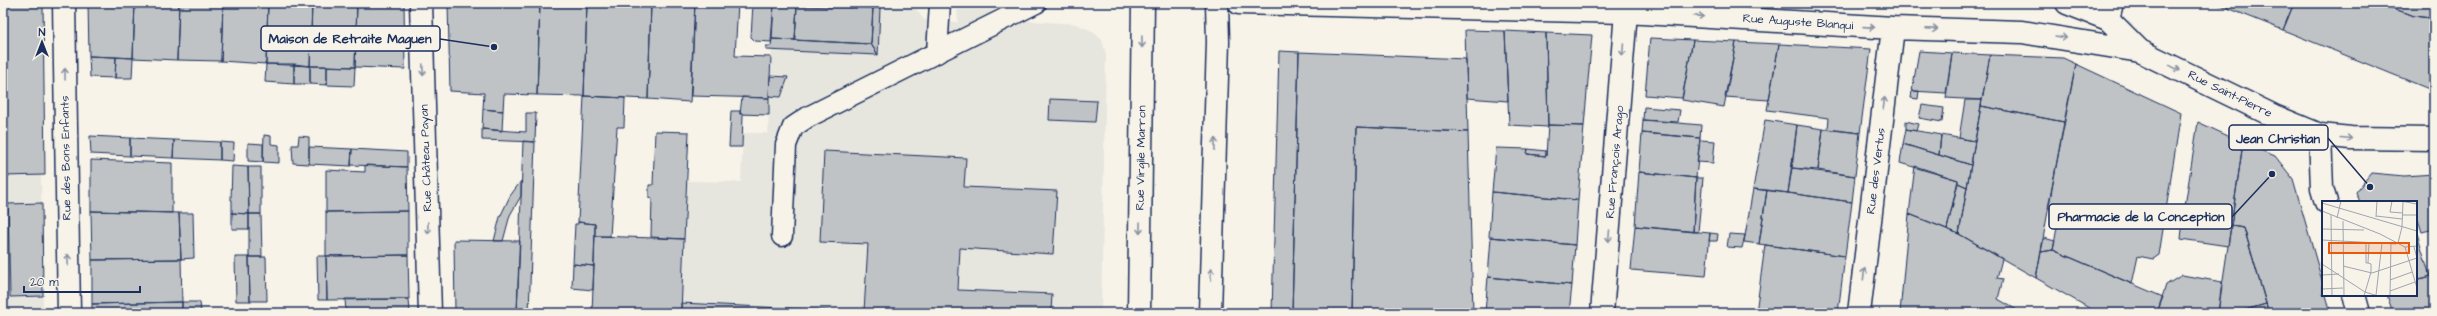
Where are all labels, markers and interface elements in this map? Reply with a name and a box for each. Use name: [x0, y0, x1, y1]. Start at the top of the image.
street label: Rue Auguste Blanqui: [1742, 10, 1854, 35]
one-way arrow: [1691, 12, 1704, 20]
north arrow: [22, 22, 62, 62]
one-way arrow: [1862, 23, 1875, 30]
text: N: [39, 25, 46, 40]
one-way arrow: [1925, 25, 1938, 33]
callout: Maison de Retraite Maguen: [261, 26, 440, 51]
text: Maison de Retraite Maguen: [269, 30, 432, 50]
one-way arrow: [2055, 33, 2068, 41]
one-way arrow: [1138, 35, 1146, 48]
one-way arrow: [1619, 43, 1626, 56]
one-way arrow: [420, 63, 427, 76]
one-way arrow: [2169, 65, 2181, 72]
street label: Rue Saint-Pierre: [2185, 66, 2275, 122]
one-way arrow: [61, 68, 69, 81]
street label: Rue des Bons Enfants: [56, 95, 76, 221]
one-way arrow: [1880, 97, 1888, 110]
street label: Rue Château Payan: [416, 104, 437, 212]
street label: Rue Virgile Marron: [1132, 105, 1151, 211]
street label: Rue François Arago: [1602, 105, 1629, 219]
callout: Jean Christian: [2229, 125, 2328, 150]
street label: Rue des Vertus: [1862, 127, 1890, 215]
text: Jean Christian: [2235, 130, 2320, 148]
one-way arrow: [2339, 134, 2352, 141]
one-way arrow: [1211, 138, 1219, 151]
inset map: [2322, 201, 2417, 296]
callout: Pharmacie de la Conception: [2049, 204, 2232, 229]
text: Pharmacie de la Conception: [2058, 208, 2225, 227]
one-way arrow: [424, 221, 431, 234]
one-way arrow: [1136, 221, 1144, 234]
one-way arrow: [1605, 229, 1612, 242]
one-way arrow: [64, 254, 72, 267]
scale bar: [24, 268, 140, 294]
one-way arrow: [1207, 268, 1215, 281]
one-way arrow: [1860, 268, 1868, 281]
text: 20 m: [30, 274, 59, 291]

